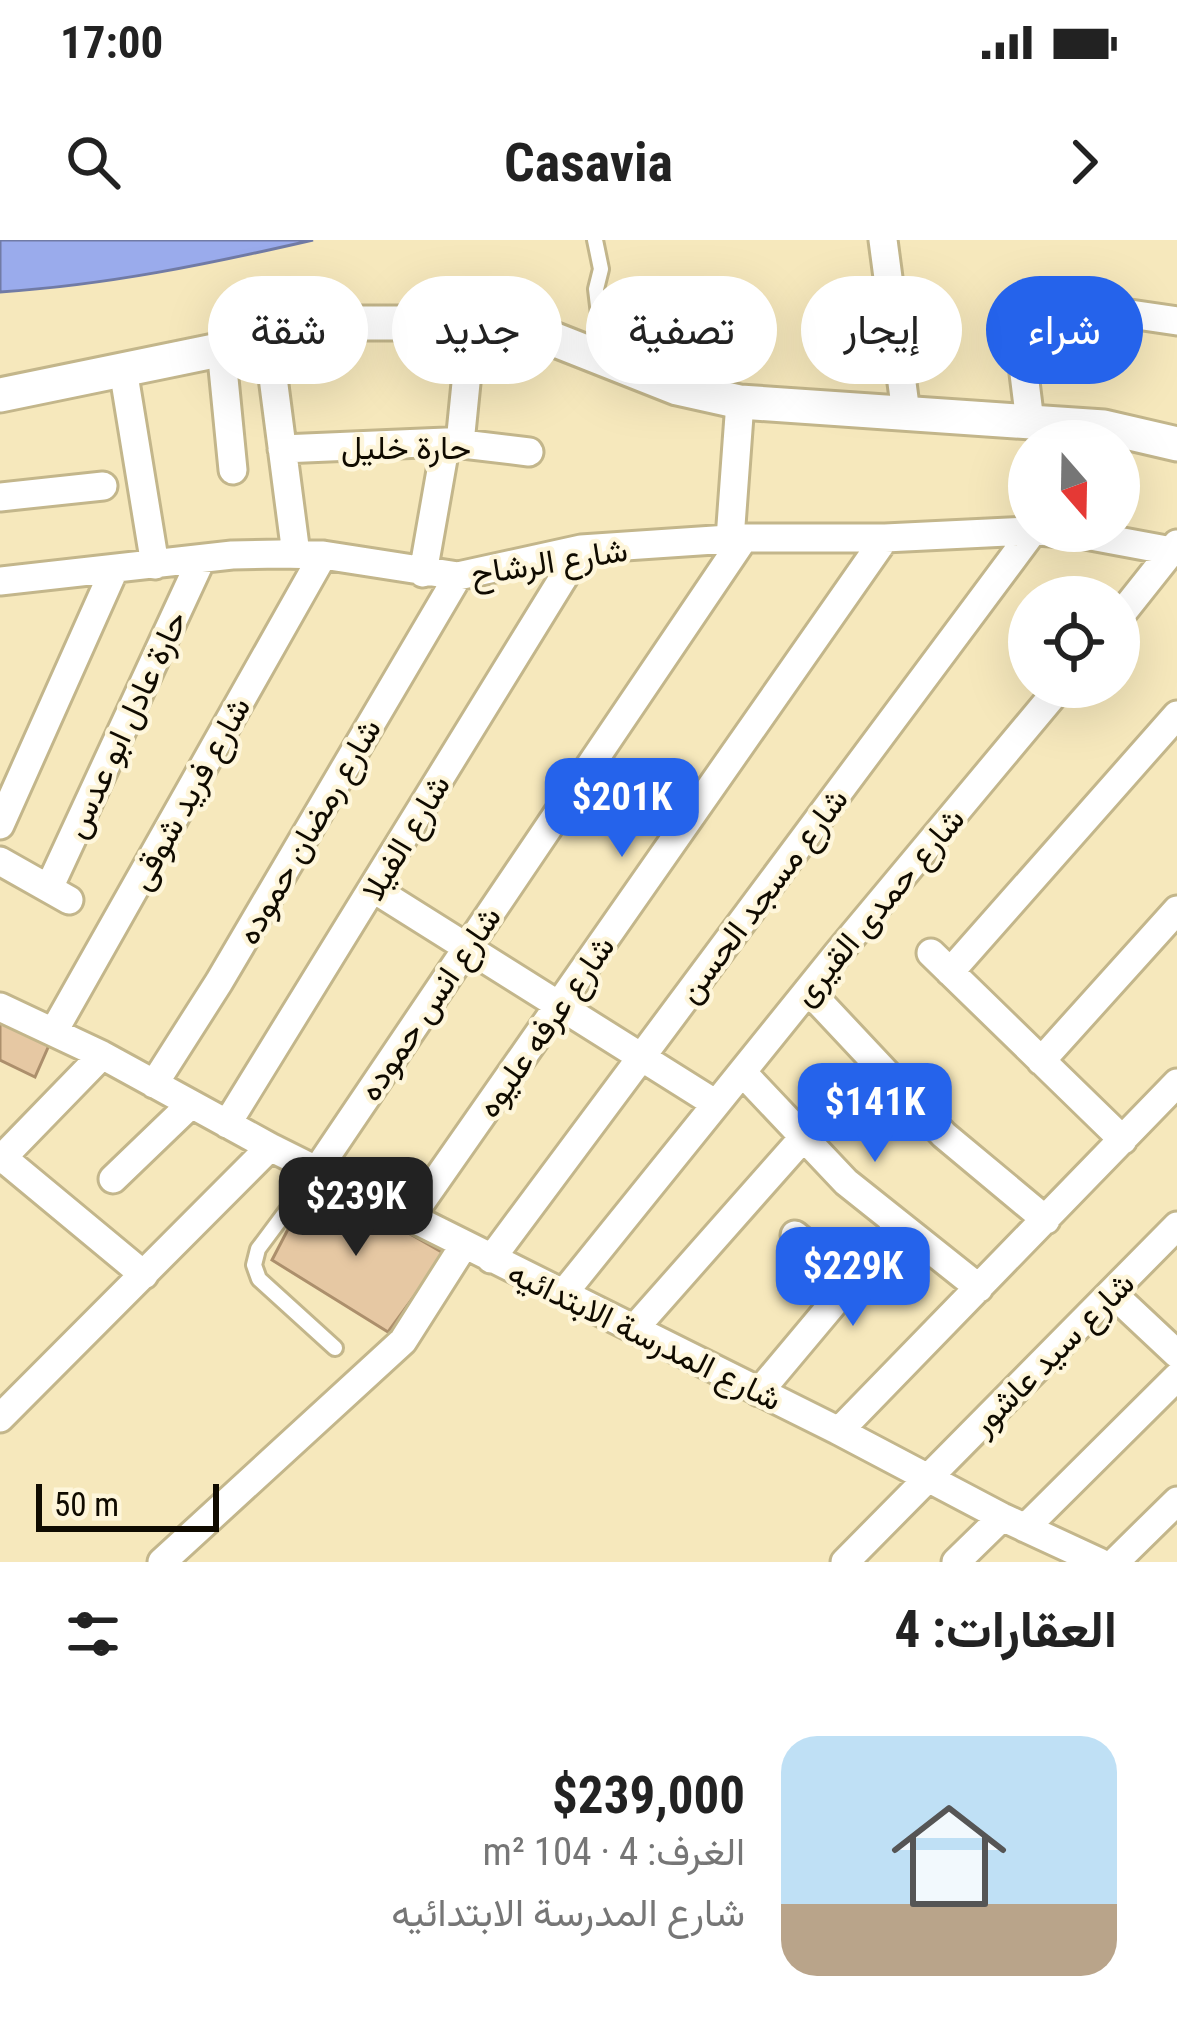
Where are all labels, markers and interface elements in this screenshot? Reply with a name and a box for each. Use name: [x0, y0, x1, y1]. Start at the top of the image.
text: 17:00: [60, 16, 163, 69]
icon: search: [60, 129, 126, 195]
icon: forward: [1051, 129, 1117, 195]
text: Casavia: [504, 131, 673, 194]
chip: شقة: [208, 276, 368, 384]
chip: جديد: [392, 276, 562, 384]
chip: تصفية: [586, 276, 777, 384]
chip: إيجار: [801, 276, 962, 384]
chip: شراء: [986, 276, 1143, 384]
north arrow: [1008, 420, 1140, 552]
map controls: [1008, 420, 1140, 708]
street label: حارة خليل: [341, 428, 471, 468]
street label: شارع الرشاح: [468, 530, 631, 596]
button: locate: [1008, 576, 1140, 708]
street label: حارة عادل ابو عدس: [56, 604, 196, 844]
street label: شارع فريد شوقى: [120, 690, 261, 898]
street label: شارع رمضان حموده: [228, 711, 391, 953]
pin: $201K: [538, 758, 706, 860]
street label: شارع الفيلا: [353, 767, 461, 909]
text: $201K: [572, 774, 672, 820]
street label: شارع مسجد الحسن: [669, 780, 858, 1012]
street label: شارع حمدى القيرى: [784, 800, 975, 1015]
street label: شارع انس حموده: [350, 899, 511, 1110]
street label: شارع عرفه عليوه: [468, 928, 625, 1126]
pin: $141K: [791, 1063, 959, 1165]
text: $141K: [825, 1079, 925, 1125]
pin: $239K: [272, 1157, 440, 1259]
text: $239K: [306, 1173, 406, 1219]
pin: $229K: [769, 1227, 937, 1329]
text: $229K: [803, 1243, 903, 1289]
street label: شارع المدرسة الابتدائيه: [500, 1252, 788, 1421]
street label: شارع سيد عاشور: [962, 1264, 1144, 1446]
scale bar: [36, 1478, 219, 1531]
text: 50 m: [54, 1485, 119, 1524]
text: العقارات: 4: [895, 1600, 1117, 1659]
icon: filters: [60, 1601, 126, 1667]
text: $239,000: [552, 1766, 745, 1825]
icon: home: [877, 1784, 1021, 1928]
text: الغرف: 4 · 104 m²: [483, 1829, 745, 1875]
text: شارع المدرسة الابتدائيه: [391, 1890, 745, 1936]

